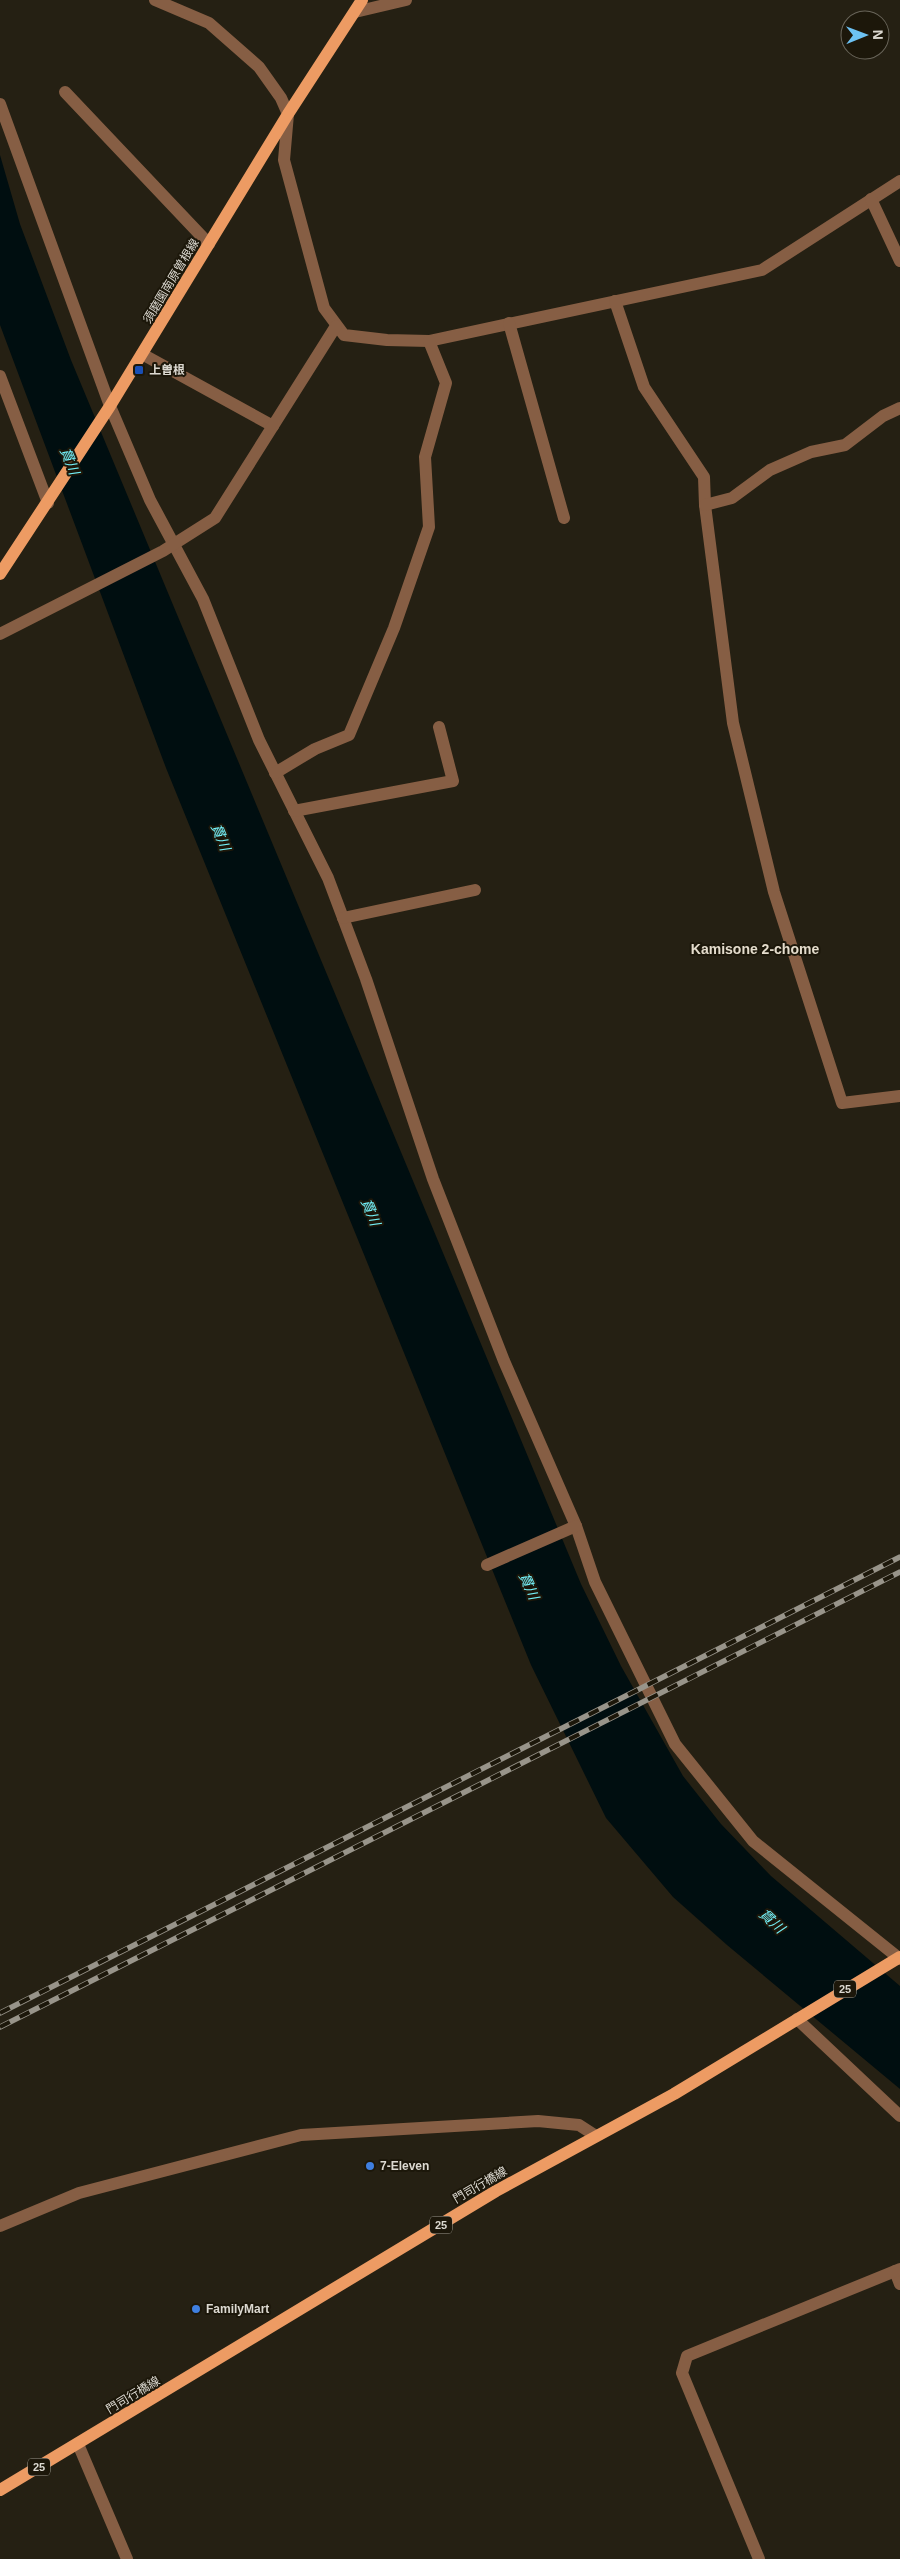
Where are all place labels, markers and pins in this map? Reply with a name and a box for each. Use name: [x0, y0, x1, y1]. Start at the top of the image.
place label: 上曽根: [149, 363, 185, 377]
marker: 上曽根: [133, 364, 145, 376]
place label: 7-Eleven: [380, 2159, 429, 2173]
marker: 7-Eleven: [364, 2160, 376, 2172]
place label: FamilyMart: [206, 2302, 269, 2316]
marker: FamilyMart: [190, 2303, 202, 2315]

